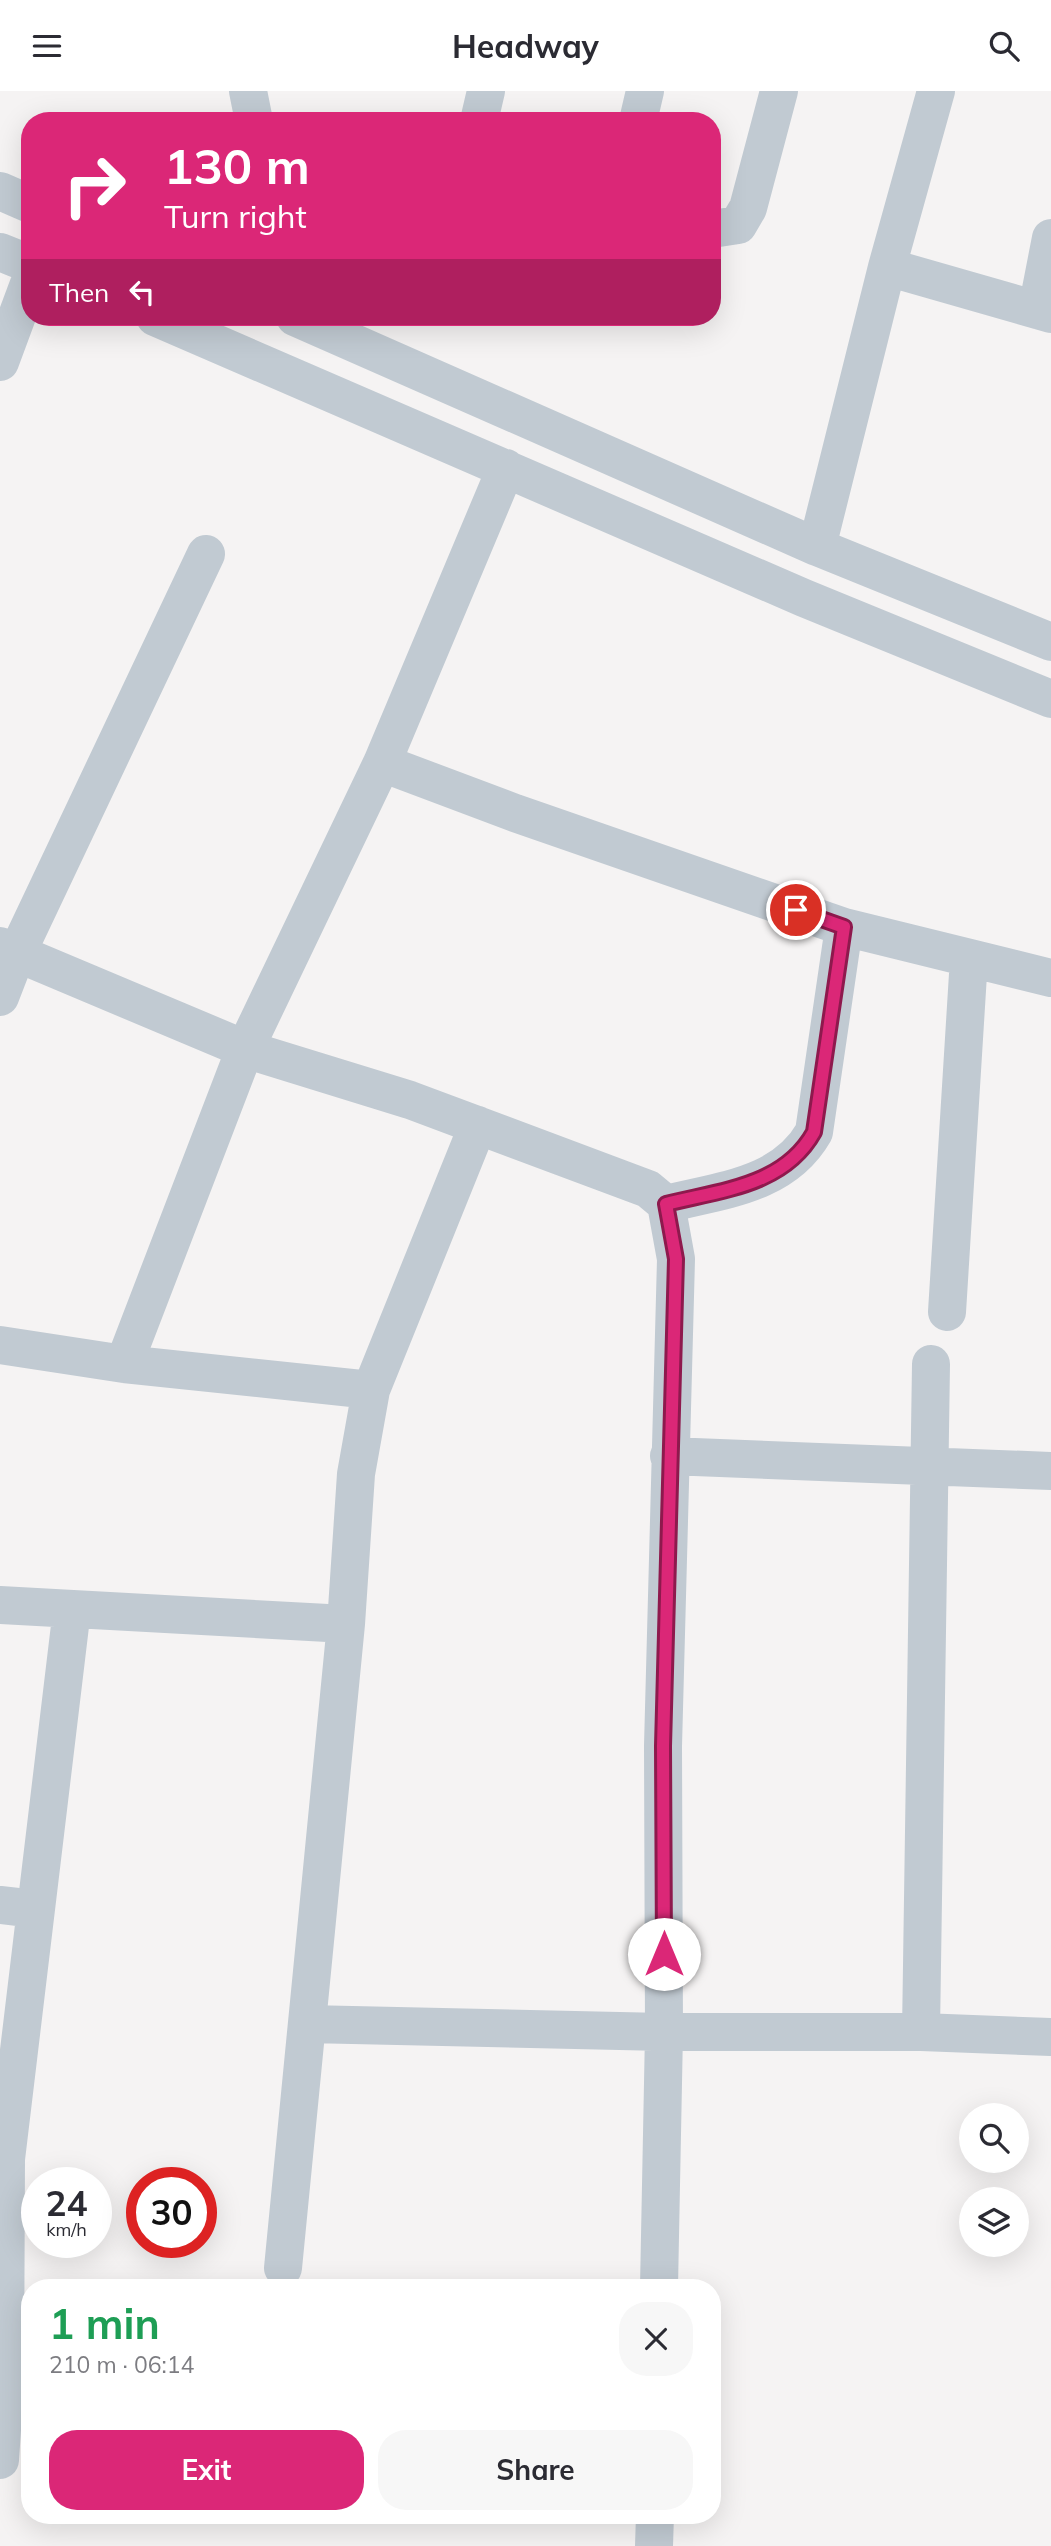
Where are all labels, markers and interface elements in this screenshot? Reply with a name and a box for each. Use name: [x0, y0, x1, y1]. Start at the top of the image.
text: Headway: [452, 26, 599, 66]
icon: menu: [28, 27, 66, 65]
icon: search: [985, 27, 1023, 65]
text: 130 m: [164, 135, 310, 196]
icon: right: [49, 140, 140, 231]
text: Turn right: [164, 196, 307, 236]
icon: left: [123, 273, 161, 311]
text: Then: [49, 276, 109, 309]
pin: [766, 880, 826, 940]
icon: arrive: [777, 891, 815, 929]
position arrow: [627, 1917, 701, 1991]
map controls: [959, 2103, 1029, 2257]
button: search: [959, 2103, 1029, 2173]
speed limit sign: 30: [126, 2167, 217, 2258]
text: 24: [45, 2181, 88, 2225]
button: layers: [959, 2187, 1029, 2257]
text: km/h: [46, 2218, 87, 2241]
text: 1 min: [49, 2297, 160, 2350]
button: close: [619, 2302, 693, 2376]
text: 210 m · 06:14: [49, 2350, 194, 2379]
button: Exit: [49, 2430, 364, 2510]
button: Share: [378, 2430, 693, 2510]

